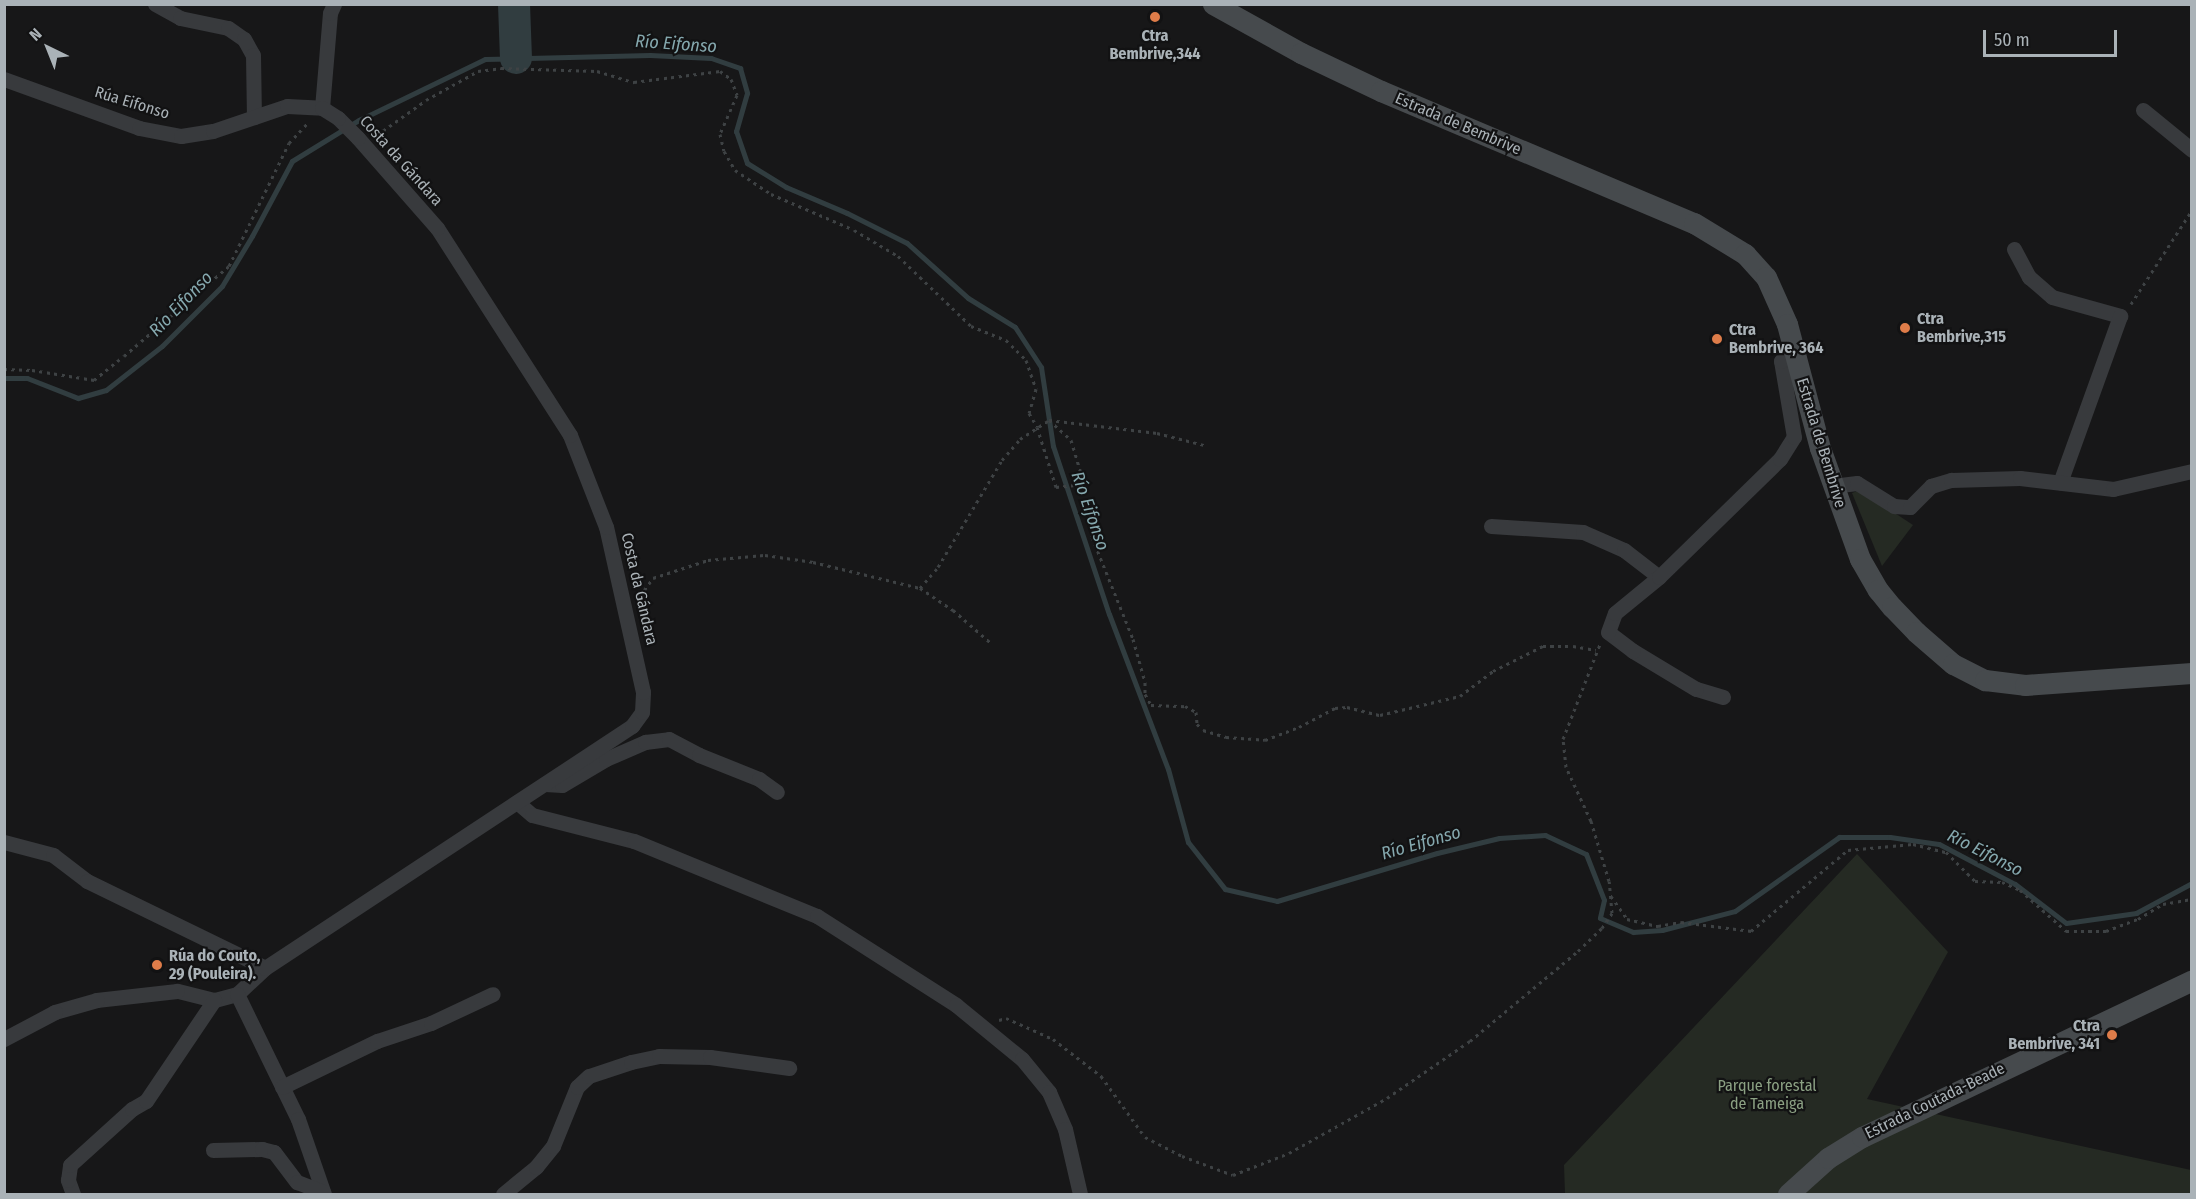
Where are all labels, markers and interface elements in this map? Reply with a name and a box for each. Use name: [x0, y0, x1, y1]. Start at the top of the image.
marker: Ctra Bembrive,344: [1148, 10, 1162, 24]
north arrow: [18, 18, 78, 78]
scale bar: [1986, 18, 2120, 56]
text: N: [25, 24, 45, 45]
place label: Ctra Bembrive,344: [1109, 26, 1201, 64]
text: 50 m: [1994, 29, 2030, 51]
water label: Río Eifonso: [634, 30, 718, 58]
street label: Rúa Eifonso: [92, 83, 172, 123]
street label: Estrada de Bembrive: [1392, 89, 1524, 159]
street label: Costa da Gándara: [355, 112, 447, 210]
water label: Río Eifonso: [145, 267, 217, 341]
place label: Ctra Bembrive,315: [1917, 309, 2006, 347]
place label: Ctra Bembrive, 364: [1729, 320, 1823, 358]
marker: Ctra Bembrive,315: [1898, 321, 1912, 335]
marker: Ctra Bembrive, 364: [1710, 332, 1724, 346]
street label: Estrada de Bembrive: [1792, 376, 1850, 510]
water label: Río Eifonso: [1066, 469, 1114, 553]
street label: Costa da Gándara: [617, 531, 661, 647]
water label: Río Eifonso: [1379, 821, 1463, 865]
water label: Río Eifonso: [1944, 825, 2026, 881]
place label: Rúa do Couto, 29 (Pouleira).: [169, 946, 260, 984]
marker: Rúa do Couto, 29 (Pouleira).: [150, 958, 164, 972]
place label: Ctra Bembrive, 341: [2008, 1016, 2100, 1054]
marker: Ctra Bembrive, 341: [2105, 1028, 2119, 1042]
street label: Estrada Coutada-Beade: [1862, 1059, 2008, 1143]
park label: Parque forestal de Tameiga: [1717, 1076, 1817, 1114]

